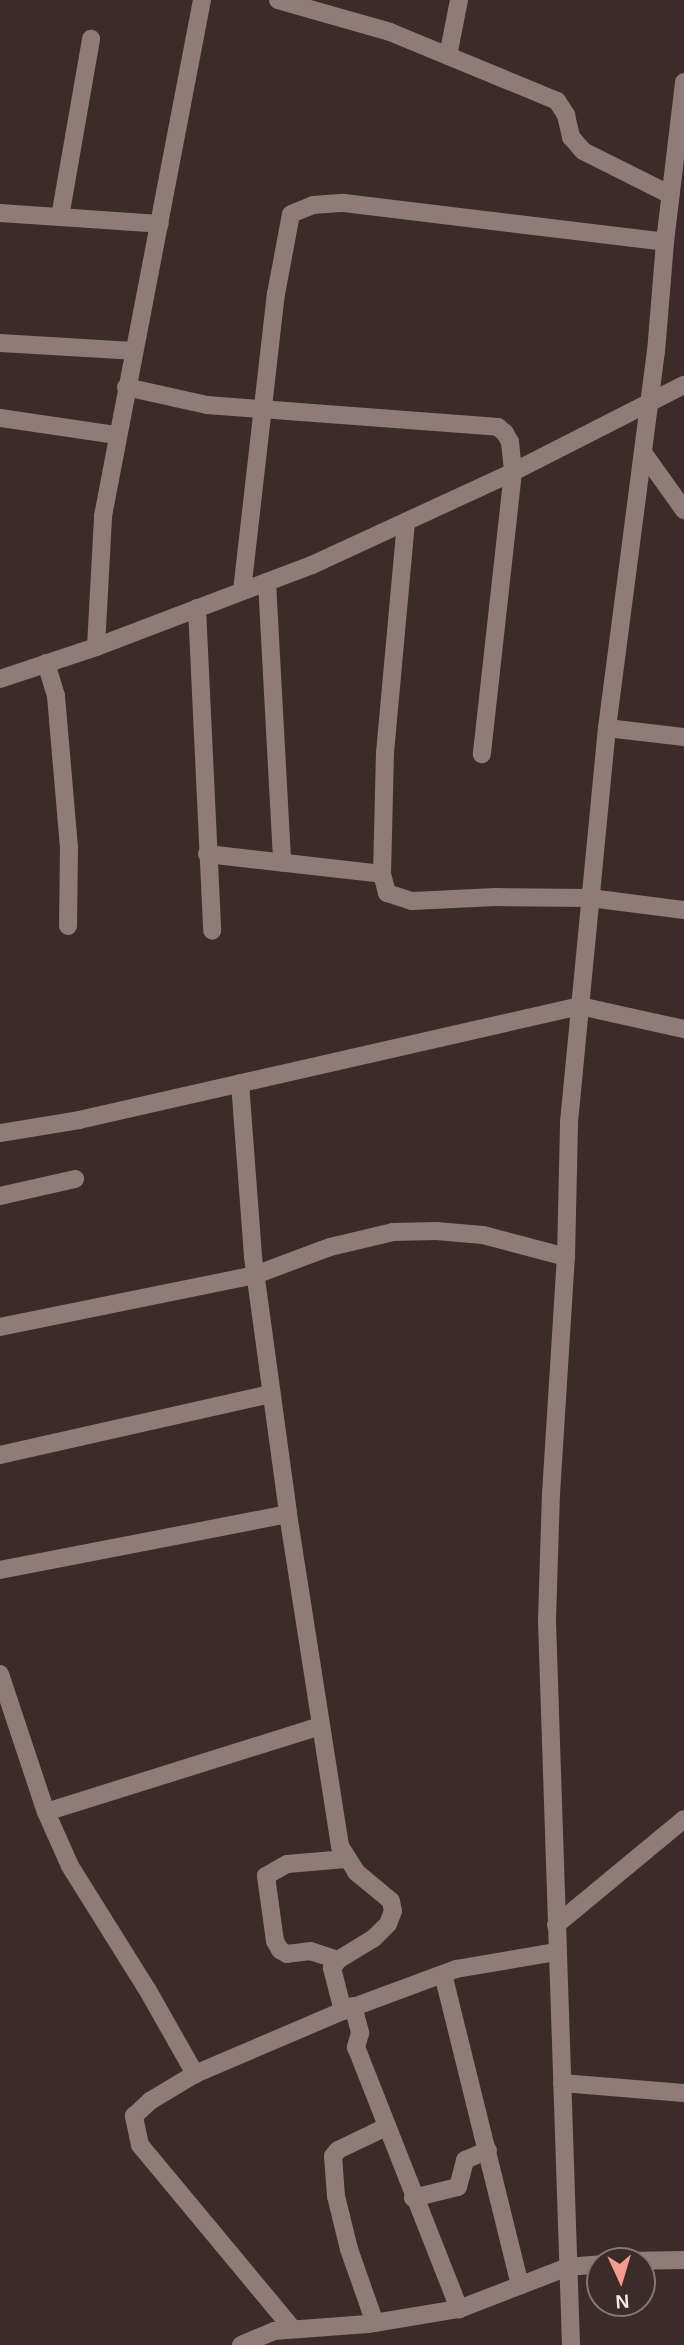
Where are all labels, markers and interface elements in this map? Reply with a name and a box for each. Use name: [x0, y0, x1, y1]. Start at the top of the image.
north arrow: [586, 2247, 656, 2317]
text: N: [615, 2290, 630, 2312]

